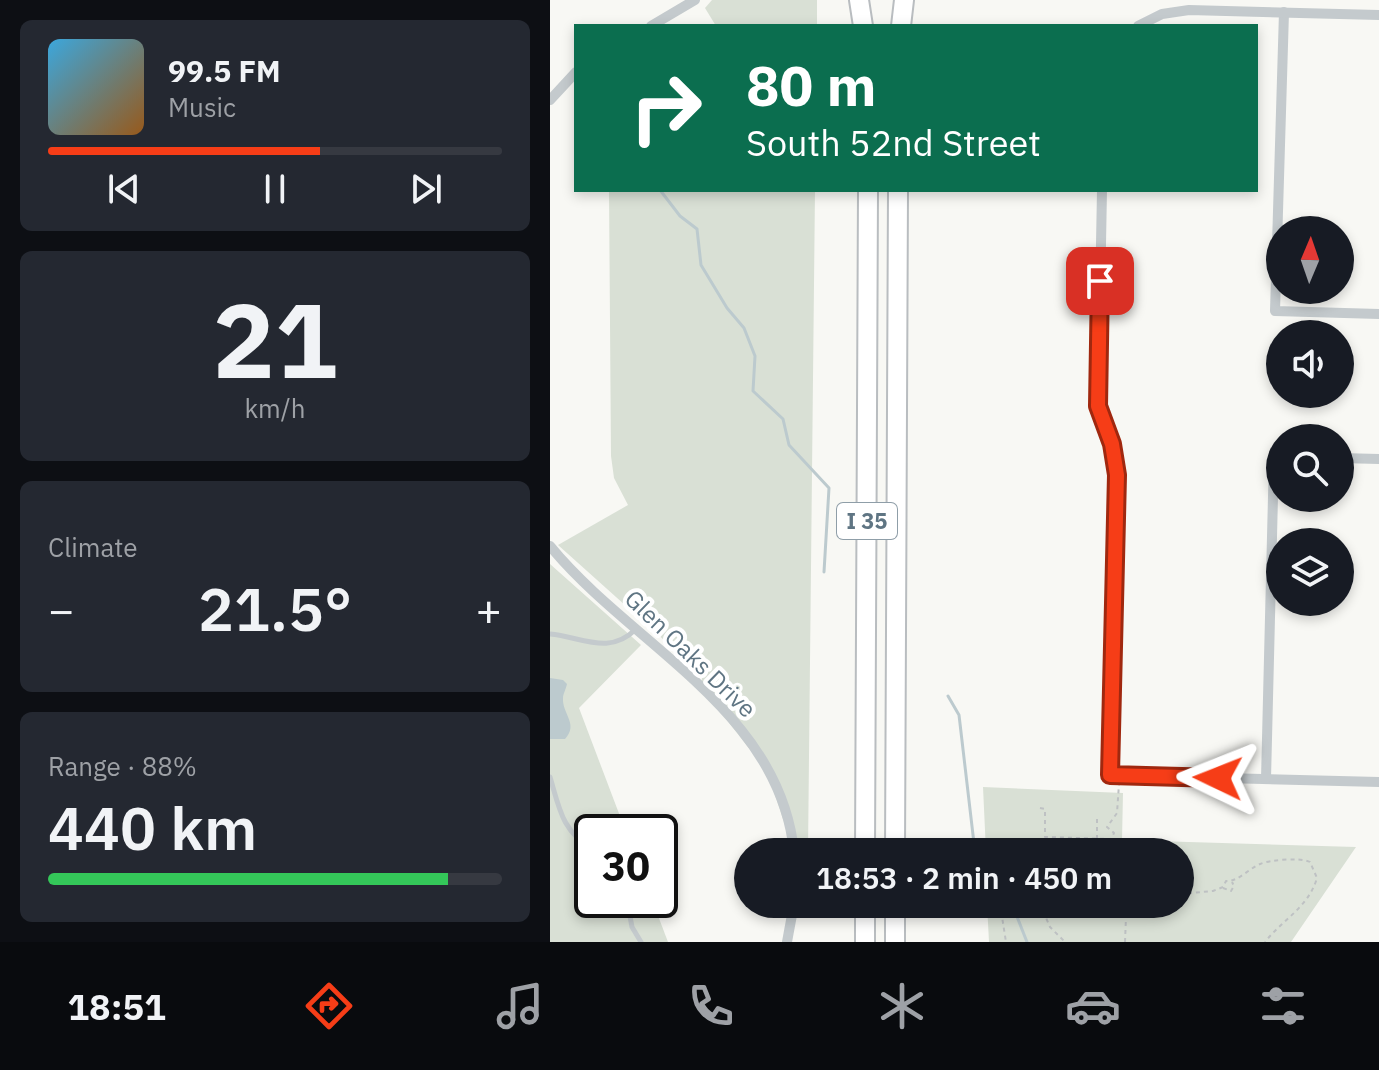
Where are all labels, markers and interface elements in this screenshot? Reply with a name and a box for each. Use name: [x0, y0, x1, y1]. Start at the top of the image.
text: 80 m: [746, 49, 876, 121]
text: 99.5 FM: [168, 51, 281, 90]
icon: right: [614, 56, 718, 160]
text: Music: [168, 90, 236, 124]
text: South 52nd Street: [746, 119, 1041, 166]
icon: previous: [102, 167, 146, 211]
icon: pause: [253, 167, 297, 211]
icon: next: [404, 167, 448, 211]
north arrow: [1266, 216, 1354, 304]
map controls: [1266, 216, 1354, 616]
pin: [1066, 247, 1134, 315]
icon: arrive: [1078, 259, 1122, 303]
text: 21: [213, 271, 337, 407]
button: sound: [1266, 320, 1354, 408]
text: km/h: [244, 391, 306, 425]
button: search: [1266, 424, 1354, 512]
road number: I 35: [837, 503, 897, 539]
button: layers: [1266, 528, 1354, 616]
text: Climate: [48, 530, 138, 564]
text: 21.5°: [198, 569, 352, 648]
text: −: [48, 581, 74, 638]
text: +: [476, 581, 502, 638]
street label: Glen Oaks Drive: [618, 582, 763, 724]
position arrow: [1176, 736, 1260, 820]
text: Range · 88%: [48, 749, 197, 783]
text: 440 km: [48, 788, 257, 867]
speed limit sign: 30: [574, 814, 678, 918]
text: 18:53 · 2 min · 450 m: [816, 858, 1112, 897]
icon: directions: [301, 978, 357, 1034]
icon: music: [492, 978, 548, 1034]
icon: phone: [683, 978, 739, 1034]
icon: climate: [874, 978, 930, 1034]
icon: car: [1065, 978, 1121, 1034]
icon: filters: [1255, 978, 1311, 1034]
text: 18:51: [67, 983, 166, 1030]

